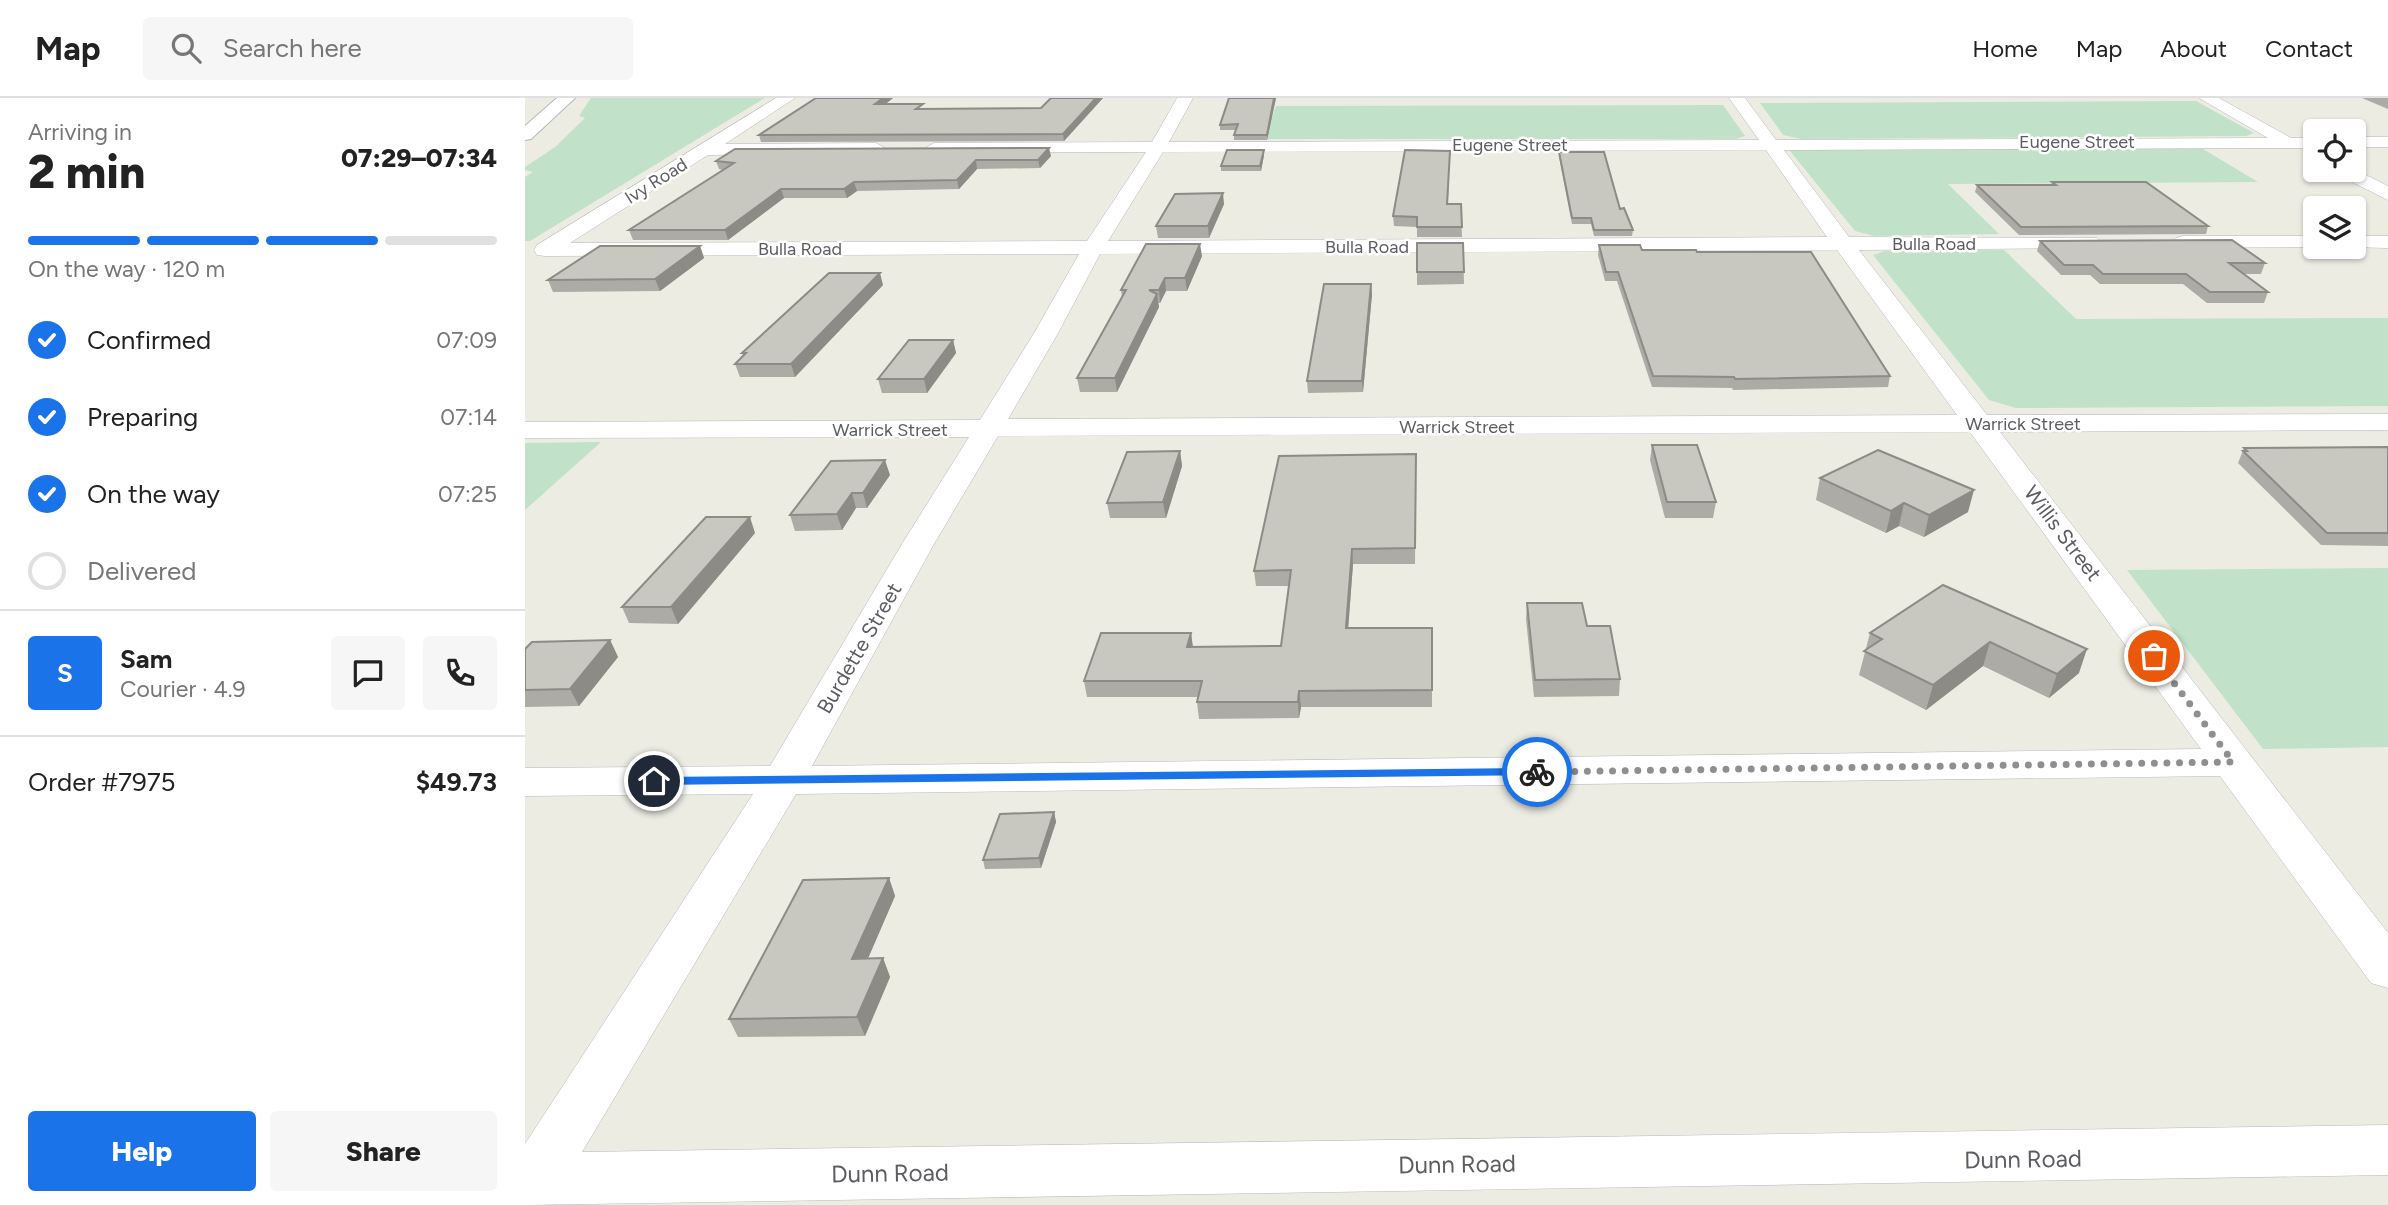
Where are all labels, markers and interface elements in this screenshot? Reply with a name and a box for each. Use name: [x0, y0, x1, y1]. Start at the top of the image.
search box: [143, 17, 633, 80]
text: Map: [35, 29, 101, 68]
icon: search: [167, 29, 205, 67]
text: Search here: [223, 32, 362, 64]
text: Home: [1972, 34, 2038, 63]
text: Map: [2076, 34, 2122, 63]
text: About: [2160, 34, 2227, 63]
text: Contact: [2265, 34, 2353, 63]
text: Arriving in: [28, 118, 132, 146]
map controls: [2303, 119, 2366, 259]
button: locate: [2303, 119, 2366, 182]
street label: Eugene Street: [2019, 131, 2135, 153]
street label: Eugene Street: [1452, 134, 1568, 156]
text: 07:29–07:34: [341, 142, 497, 174]
text: 2 min: [28, 144, 145, 200]
street label: Ivy Road: [621, 153, 691, 209]
button: layers: [2303, 196, 2366, 259]
street label: Bulla Road: [1892, 233, 1976, 255]
street label: Bulla Road: [1325, 236, 1409, 258]
street label: Bulla Road: [758, 238, 842, 260]
text: On the way · 120 m: [28, 255, 225, 283]
icon: check: [28, 321, 66, 359]
text: Confirmed: [87, 324, 211, 356]
text: 07:09: [436, 326, 497, 354]
icon: check: [28, 398, 66, 436]
text: Preparing: [87, 401, 198, 433]
text: 07:14: [440, 403, 497, 431]
street label: Warrick Street: [1965, 413, 2081, 435]
street label: Warrick Street: [1399, 416, 1515, 438]
street label: Warrick Street: [832, 419, 948, 441]
icon: check: [28, 475, 66, 513]
text: On the way: [87, 478, 220, 510]
text: 07:25: [438, 480, 497, 508]
street label: Willis Street: [2019, 480, 2107, 586]
text: Delivered: [87, 555, 196, 587]
street label: Burdette Street: [811, 578, 907, 718]
pin: [2124, 626, 2184, 686]
button: chat: [331, 636, 405, 710]
button: phone: [423, 636, 497, 710]
icon: bag: [2135, 637, 2173, 675]
text: Sam: [120, 643, 172, 675]
text: S: [57, 657, 73, 689]
text: Courier · 4.9: [120, 675, 246, 703]
courier: [1502, 737, 1572, 807]
pin: [624, 751, 684, 811]
icon: bike: [1518, 753, 1556, 791]
icon: home: [635, 762, 673, 800]
text: Order #7975: [28, 766, 176, 798]
text: $49.73: [416, 766, 497, 798]
button: Help: [28, 1111, 256, 1191]
button: Share: [270, 1111, 497, 1191]
street label: Dunn Road: [1964, 1143, 2082, 1175]
street label: Dunn Road: [1398, 1148, 1516, 1180]
street label: Dunn Road: [831, 1157, 949, 1189]

